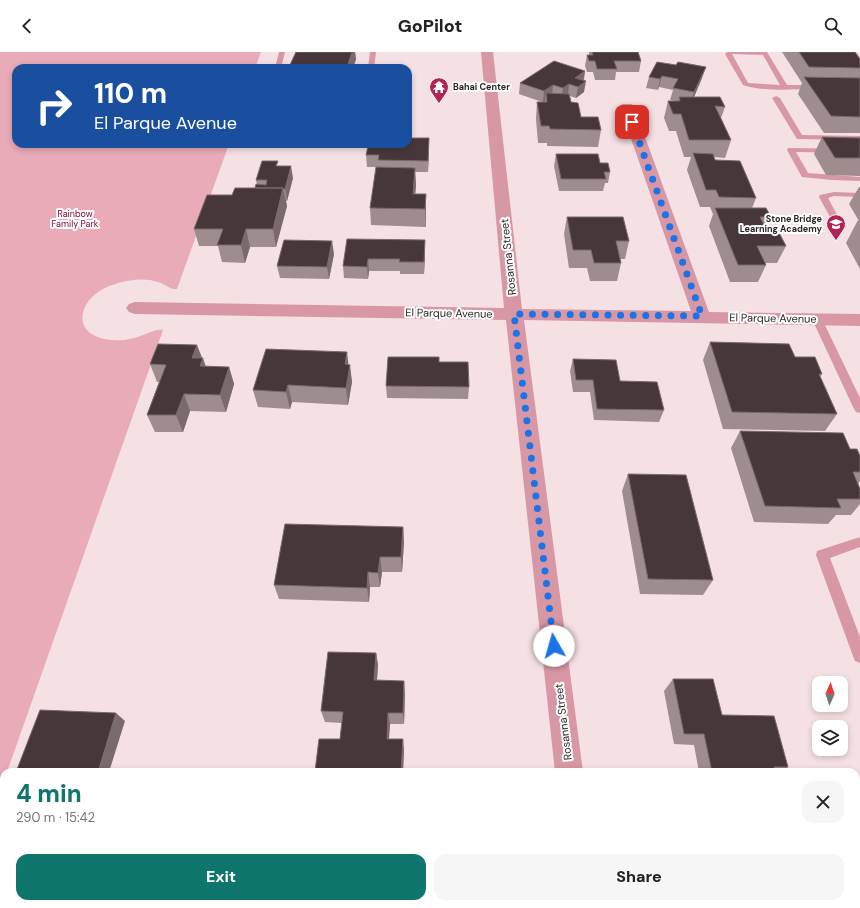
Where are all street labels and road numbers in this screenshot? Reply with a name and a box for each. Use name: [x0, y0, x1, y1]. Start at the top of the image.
street label: Rosanna Street: [497, 218, 519, 296]
street label: El Parque Avenue: [405, 305, 493, 321]
street label: El Parque Avenue: [729, 310, 817, 326]
street label: Rosanna Street: [551, 683, 575, 761]

